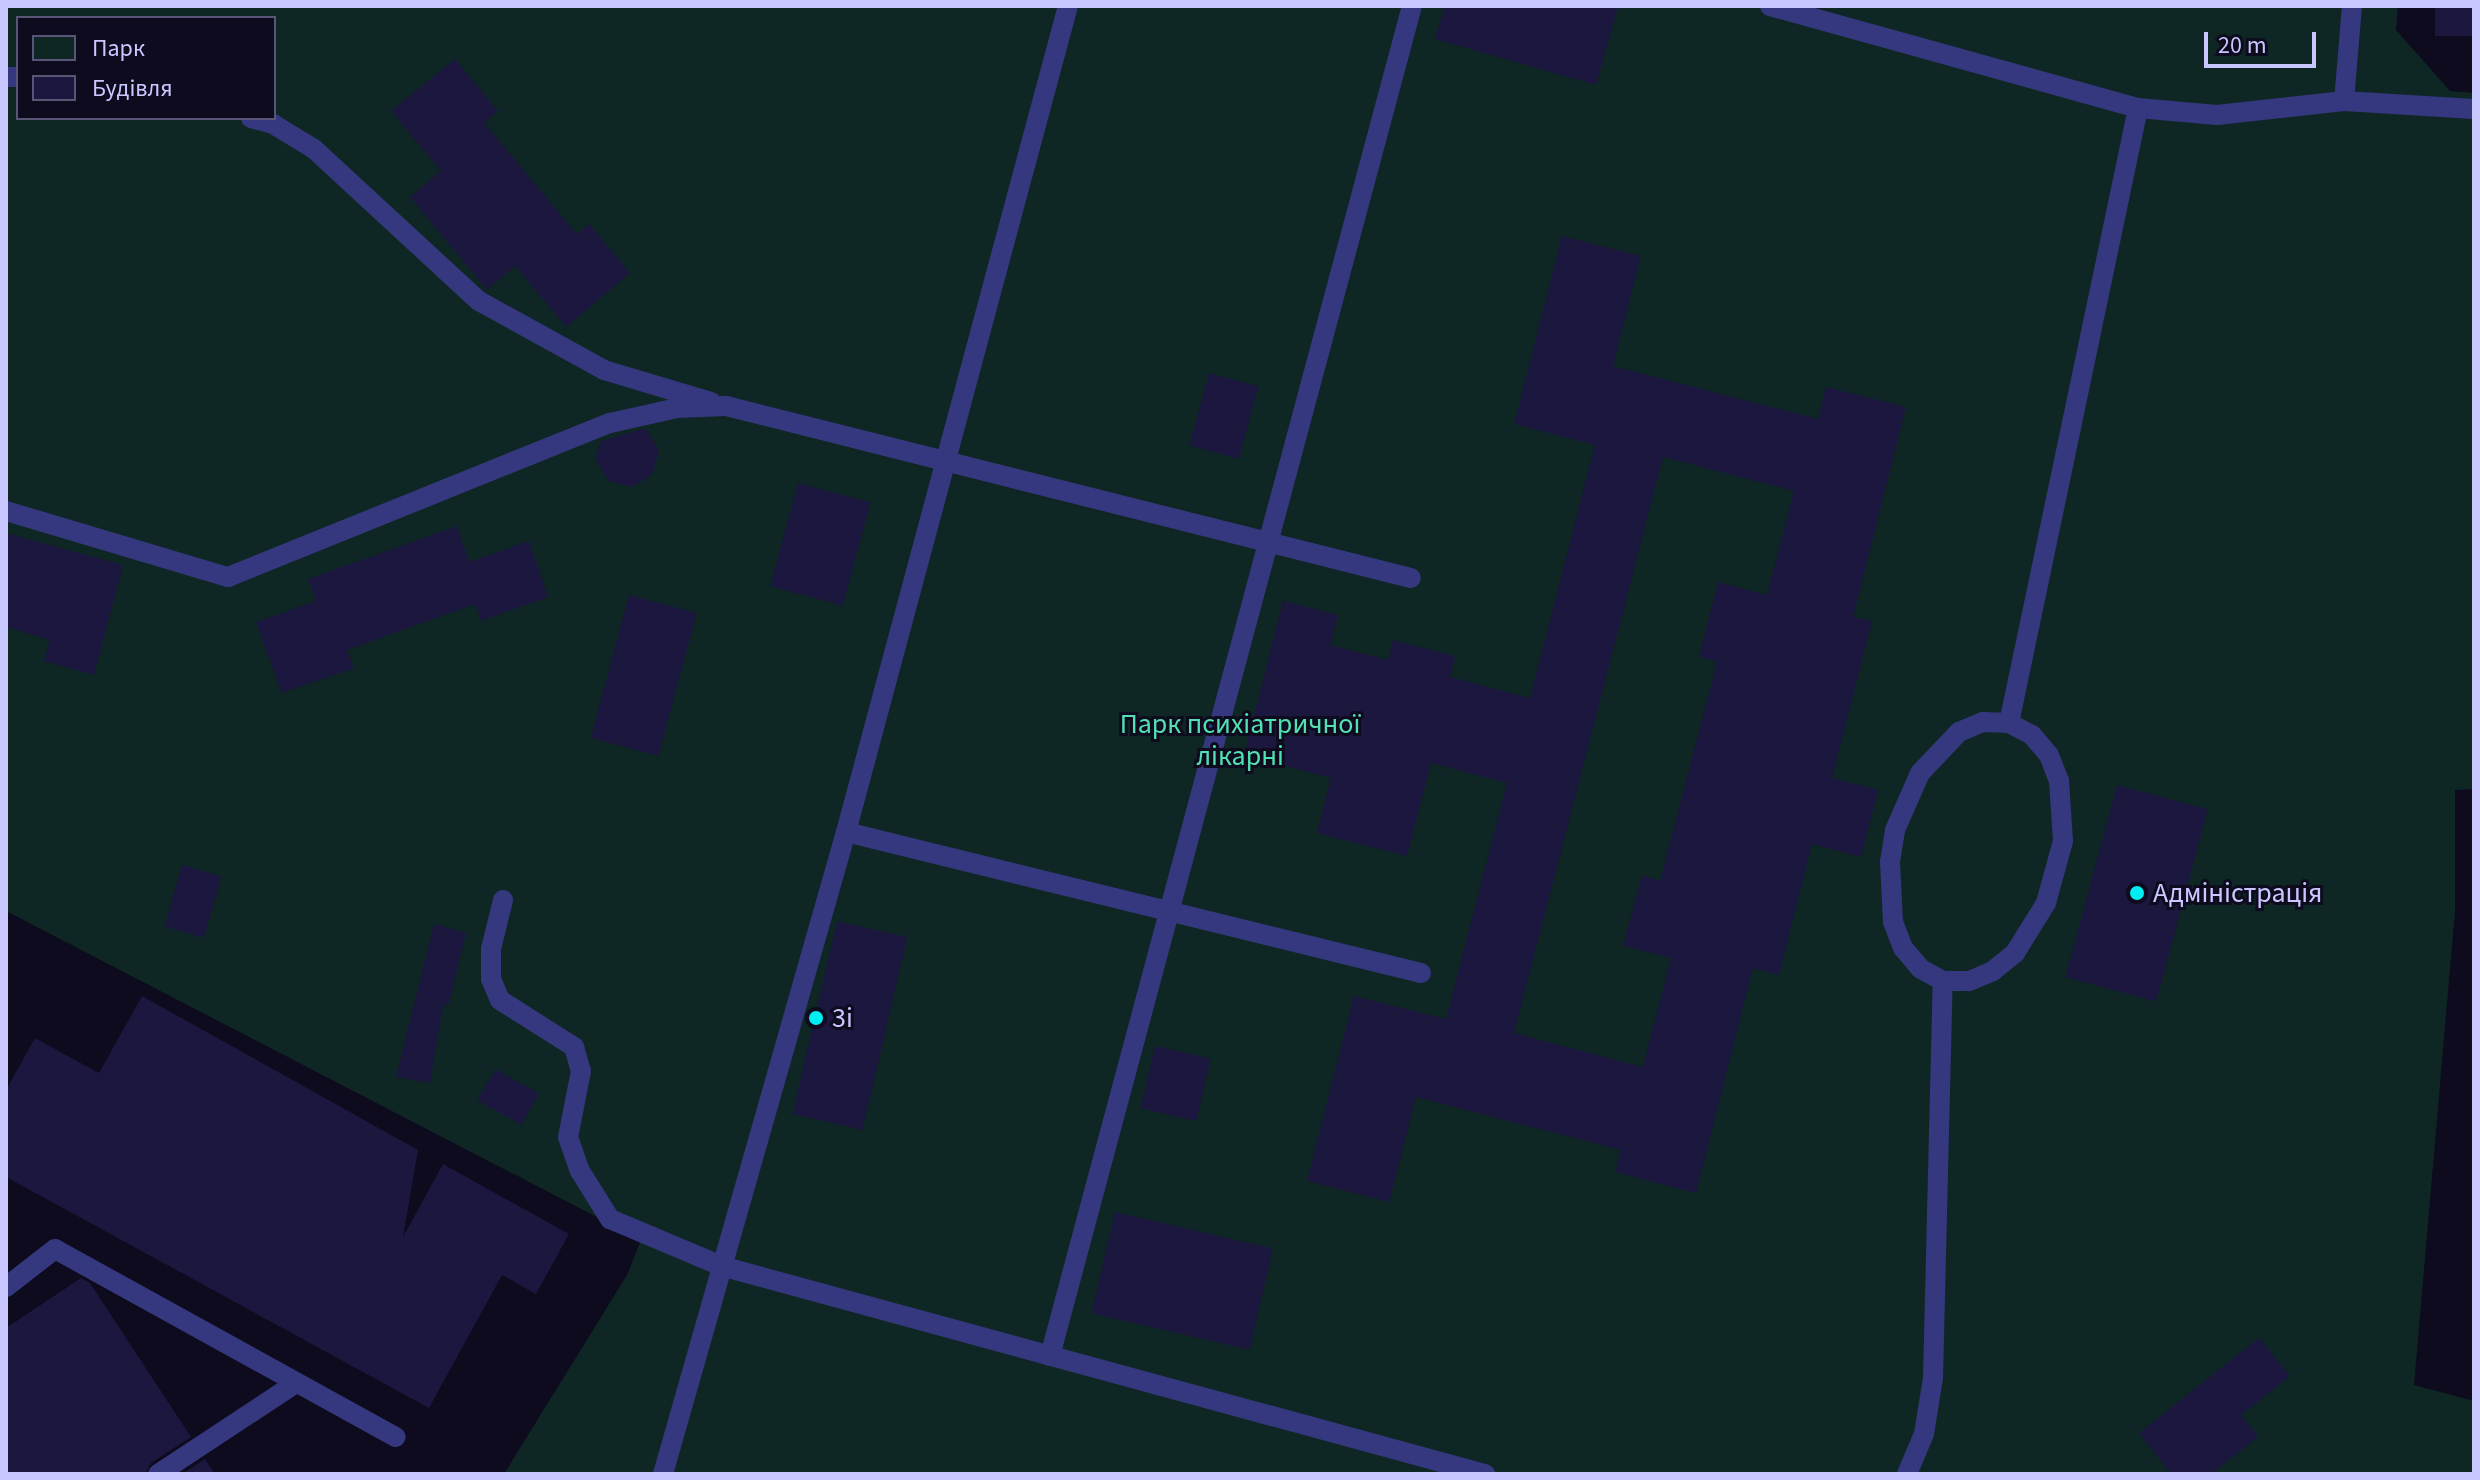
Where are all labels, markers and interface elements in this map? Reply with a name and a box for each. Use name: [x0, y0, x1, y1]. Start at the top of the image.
legend: [16, 16, 276, 120]
scale bar: [2208, 16, 2320, 66]
text: 20 m: [2218, 28, 2267, 63]
text: Парк: [92, 31, 145, 66]
text: Будівля: [92, 71, 173, 106]
park label: Парк психіатричної лікарні: [1120, 707, 1360, 773]
place label: Адміністрація: [2153, 876, 2323, 910]
marker: Адміністрація: [2128, 884, 2146, 902]
place label: 3і: [832, 1001, 853, 1035]
marker: 3і: [807, 1009, 825, 1027]

